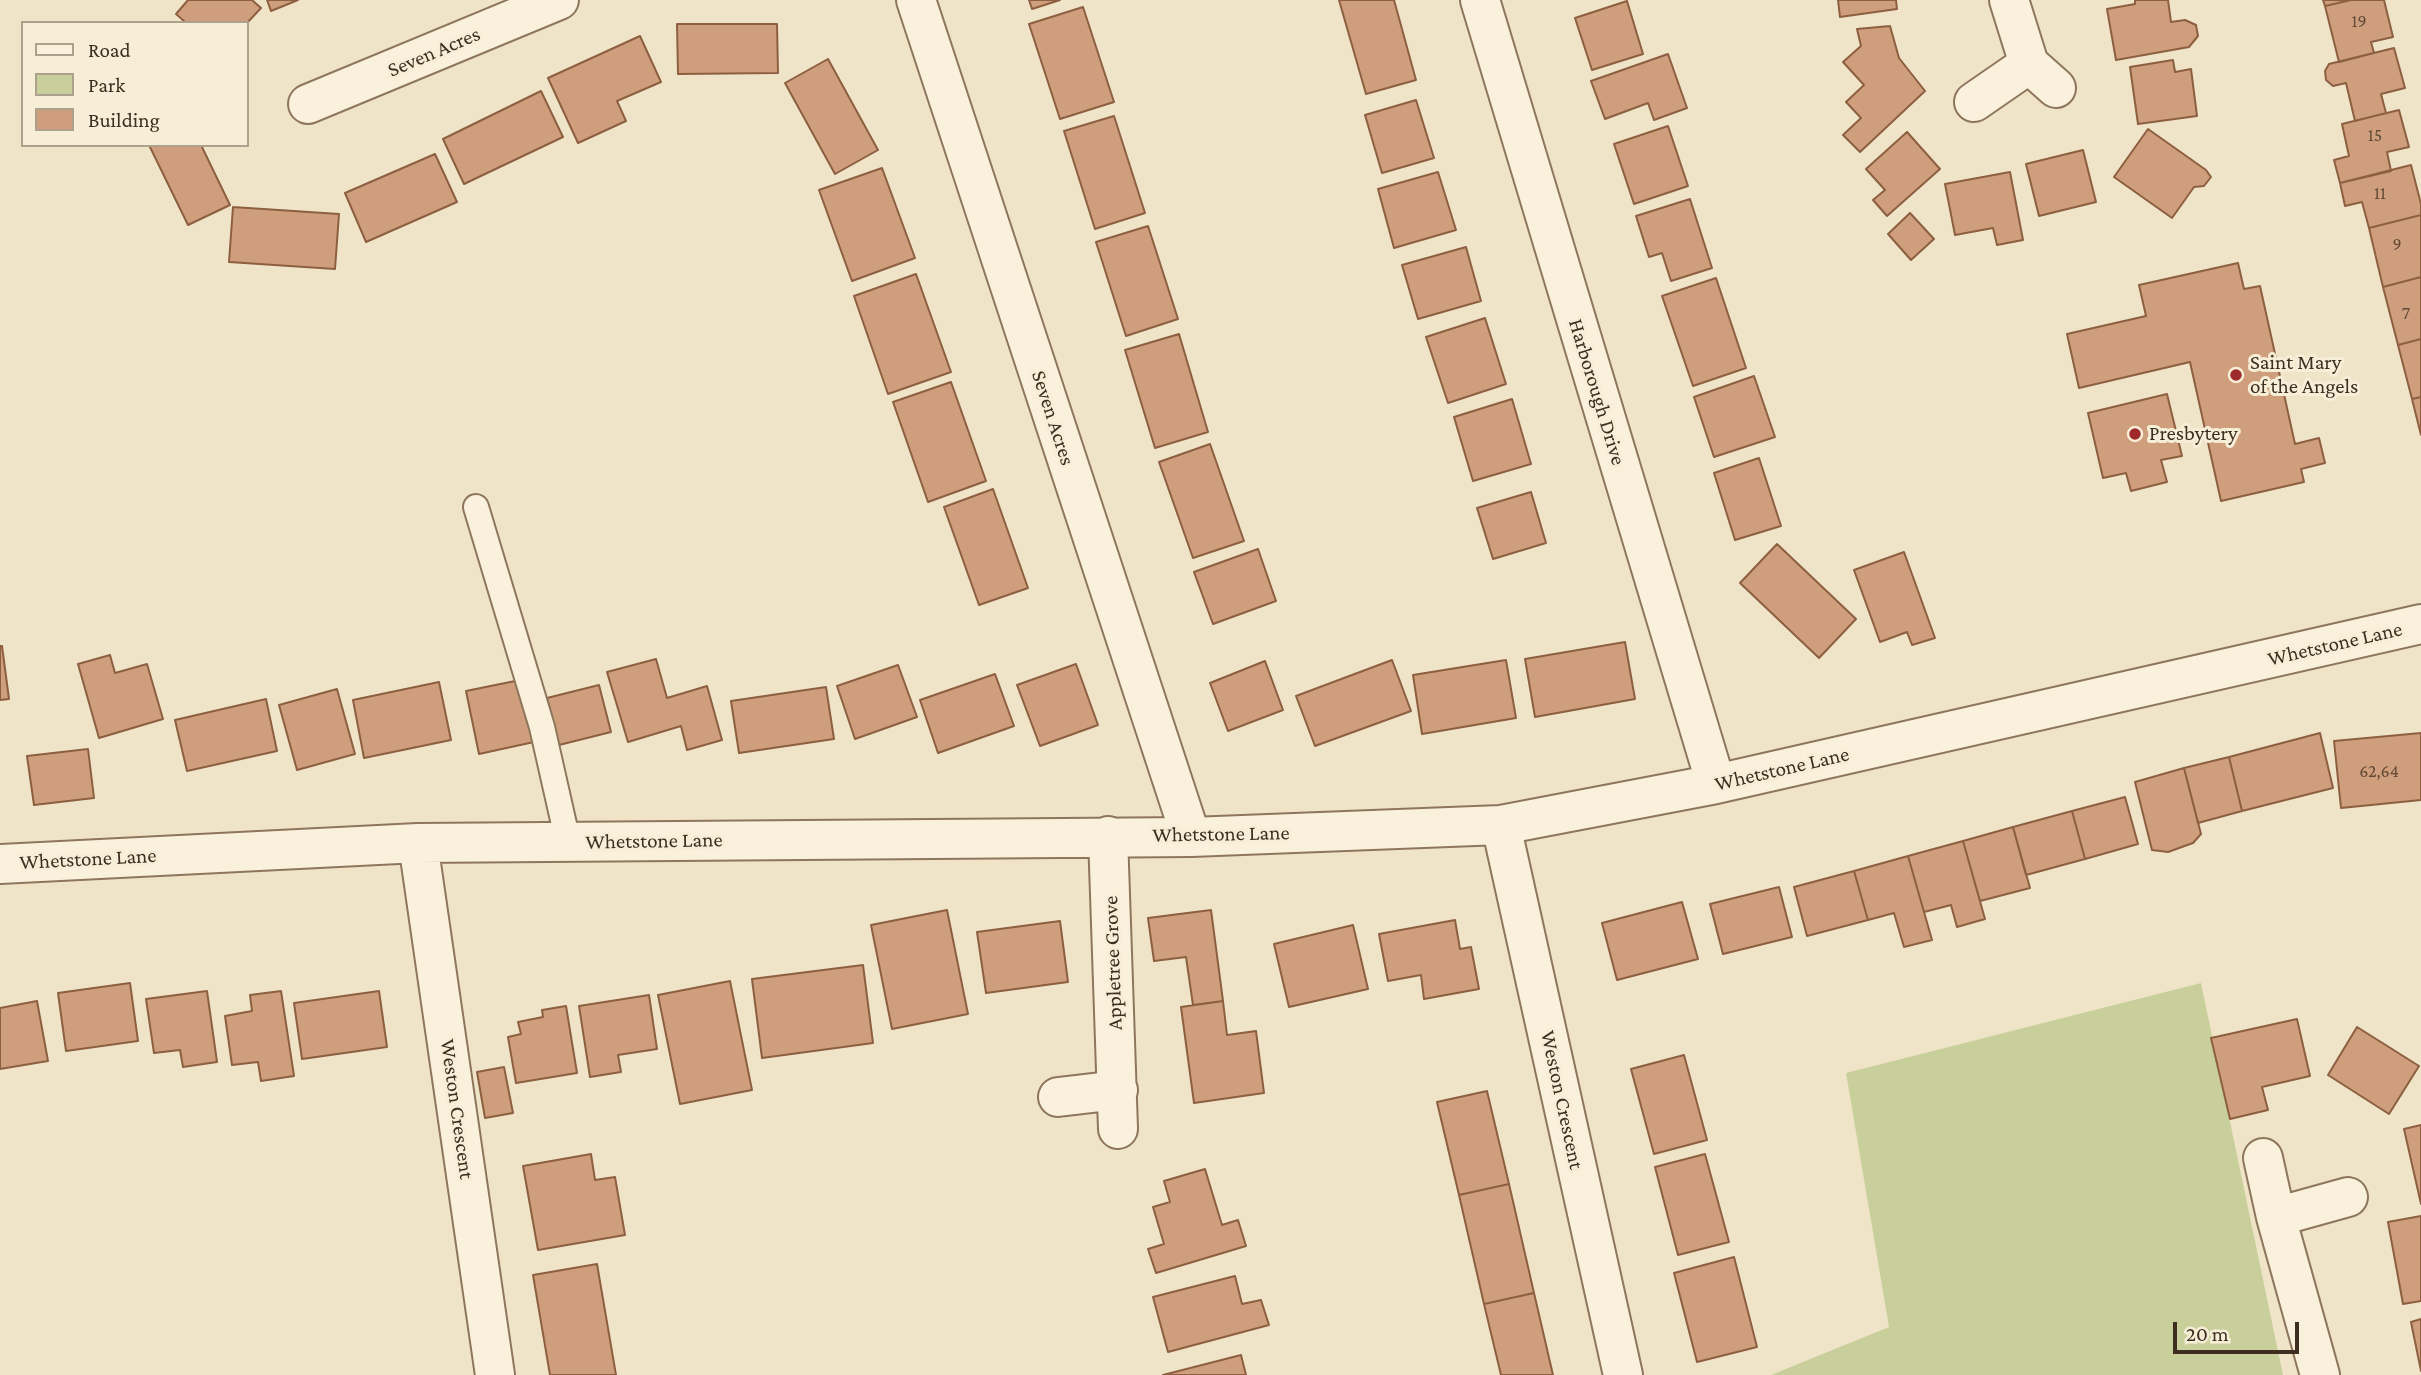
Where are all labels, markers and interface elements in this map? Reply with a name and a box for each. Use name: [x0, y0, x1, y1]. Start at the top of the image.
house number: 19: [2351, 10, 2367, 32]
legend: [21, 21, 248, 147]
street label: Seven Acres: [384, 21, 484, 83]
text: Road: [88, 38, 131, 62]
text: Park: [88, 73, 125, 97]
text: Building: [88, 108, 160, 132]
house number: 15: [2368, 124, 2382, 146]
house number: 11: [2374, 182, 2386, 204]
house number: 9: [2392, 233, 2402, 255]
house number: 7: [2402, 302, 2410, 324]
street label: Harborough Drive: [1563, 316, 1631, 468]
place label: Saint Mary of the Angels: [2250, 350, 2358, 400]
street label: Seven Acres: [1026, 367, 1080, 469]
marker: Saint Mary of the Angels: [2228, 367, 2244, 383]
place label: Presbytery: [2149, 421, 2238, 447]
marker: Presbytery: [2127, 426, 2143, 442]
street label: Whetstone Lane: [2265, 616, 2405, 672]
street label: Whetstone Lane: [1712, 741, 1852, 797]
house number: 62,64: [2359, 760, 2399, 782]
street label: Whetstone Lane: [1152, 820, 1290, 848]
street label: Whetstone Lane: [585, 827, 723, 855]
street label: Whetstone Lane: [19, 843, 157, 875]
street label: Appletree Grove: [1098, 895, 1128, 1031]
street label: Weston Crescent: [1535, 1028, 1589, 1172]
street label: Weston Crescent: [435, 1037, 479, 1181]
scale bar: [2176, 1308, 2302, 1352]
text: 20 m: [2186, 1322, 2229, 1346]

